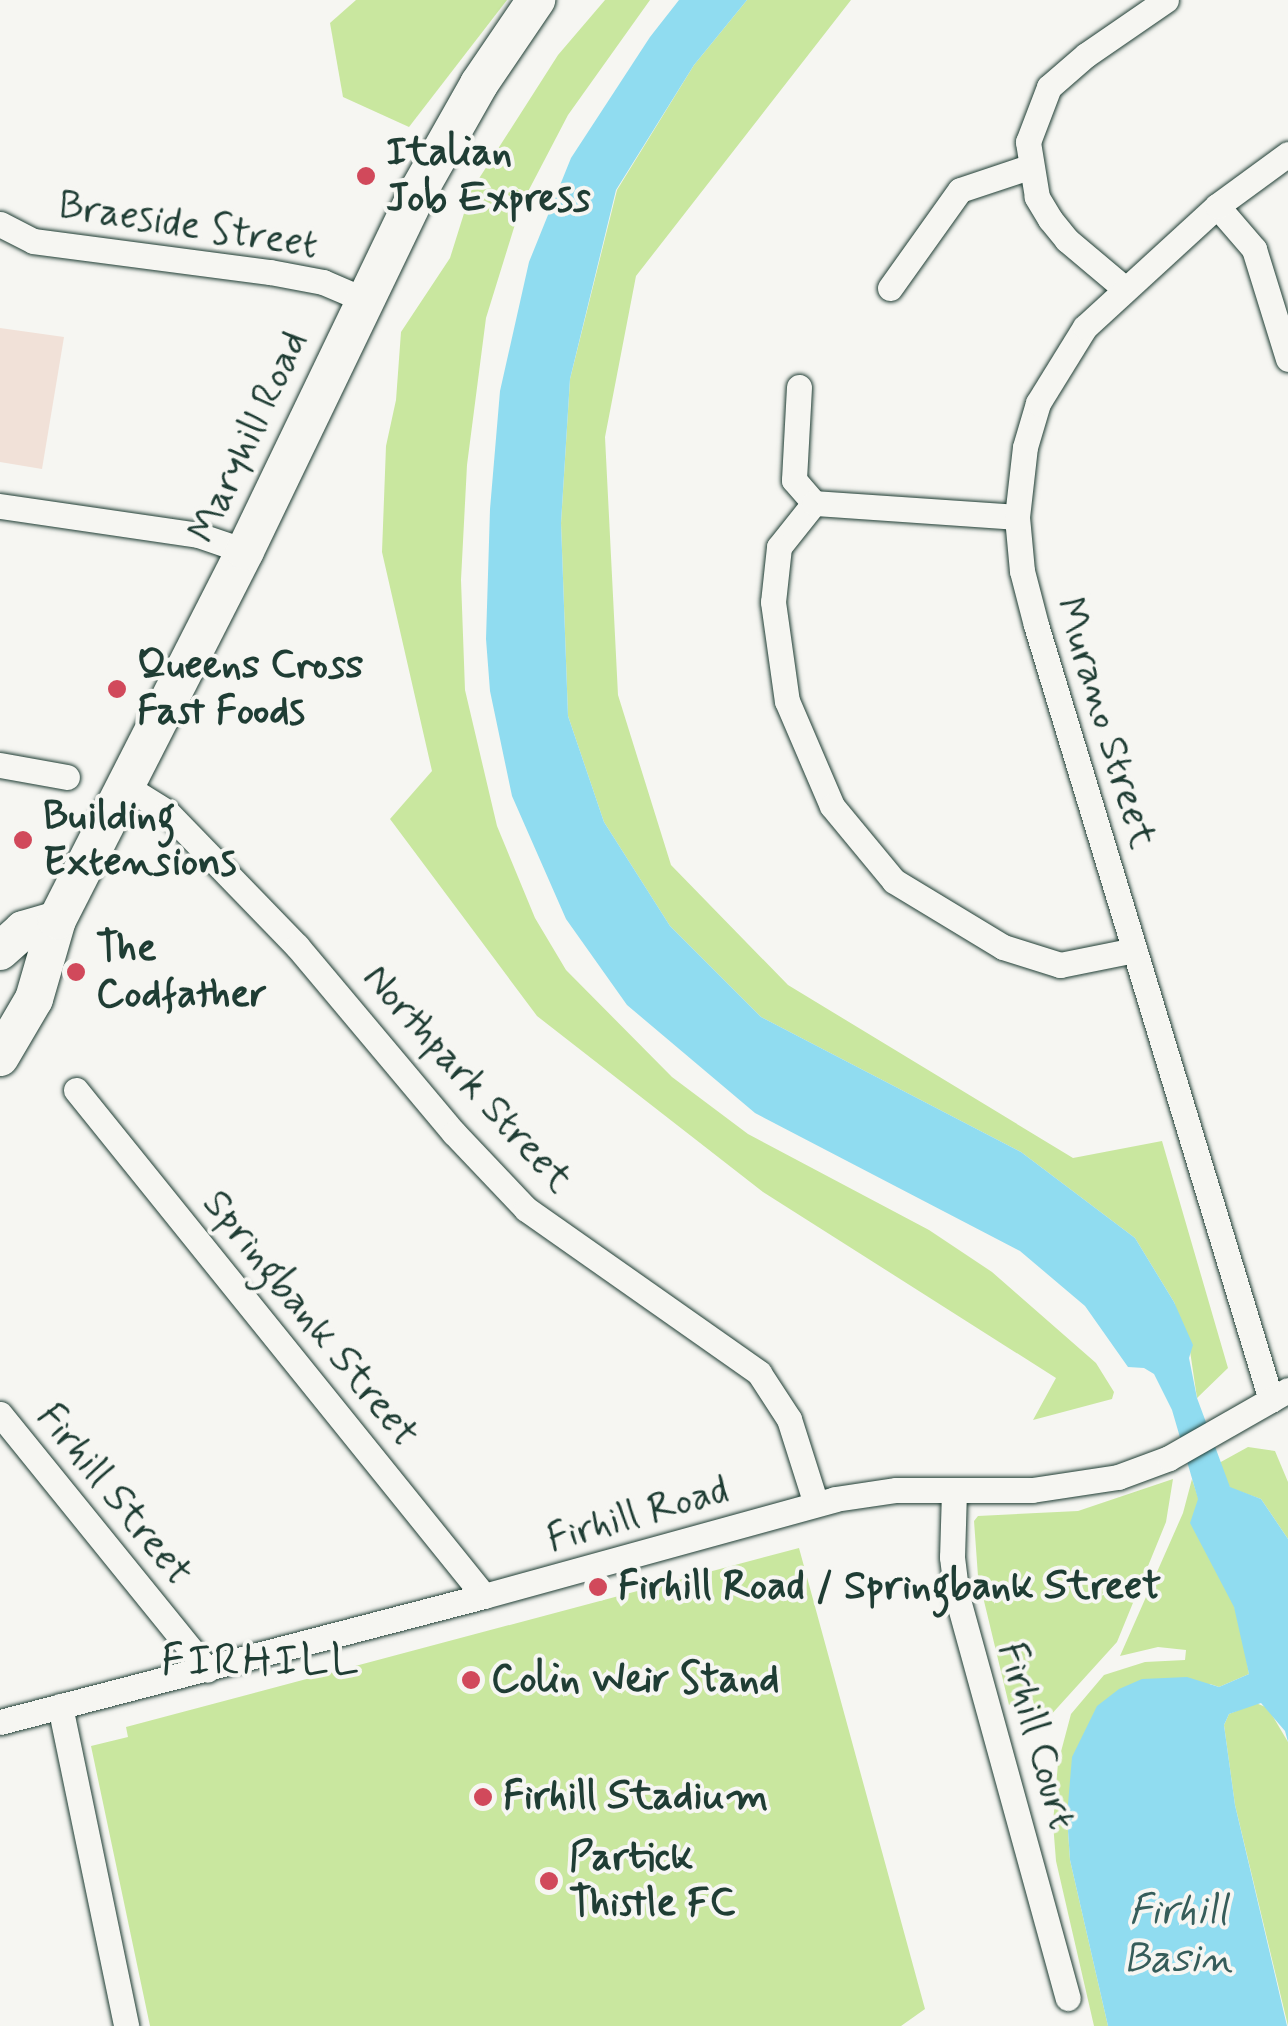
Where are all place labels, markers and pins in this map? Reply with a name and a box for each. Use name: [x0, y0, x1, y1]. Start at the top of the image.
place label: Italian Job Express: [386, 129, 594, 223]
marker: Italian Job Express: [355, 165, 377, 187]
place label: Queens Cross Fast Foods: [137, 642, 366, 736]
marker: Queens Cross Fast Foods: [106, 678, 128, 700]
place label: Building Extensions: [43, 793, 236, 887]
marker: Building Extensions: [12, 829, 34, 851]
place label: The Codfather: [96, 925, 267, 1019]
marker: The Codfather: [65, 961, 87, 983]
place label: Firhill Road / Springbank Street: [618, 1563, 1157, 1611]
marker: Firhill Road / Springbank Street: [587, 1576, 609, 1598]
place label: Colin Weir Stand: [491, 1656, 789, 1704]
marker: Colin Weir Stand: [460, 1669, 482, 1691]
place label: Firhill Stadium: [503, 1773, 748, 1821]
marker: Firhill Stadium: [472, 1786, 494, 1808]
place label: Partick Thistle FC: [569, 1834, 732, 1928]
marker: Partick Thistle FC: [538, 1870, 560, 1892]

